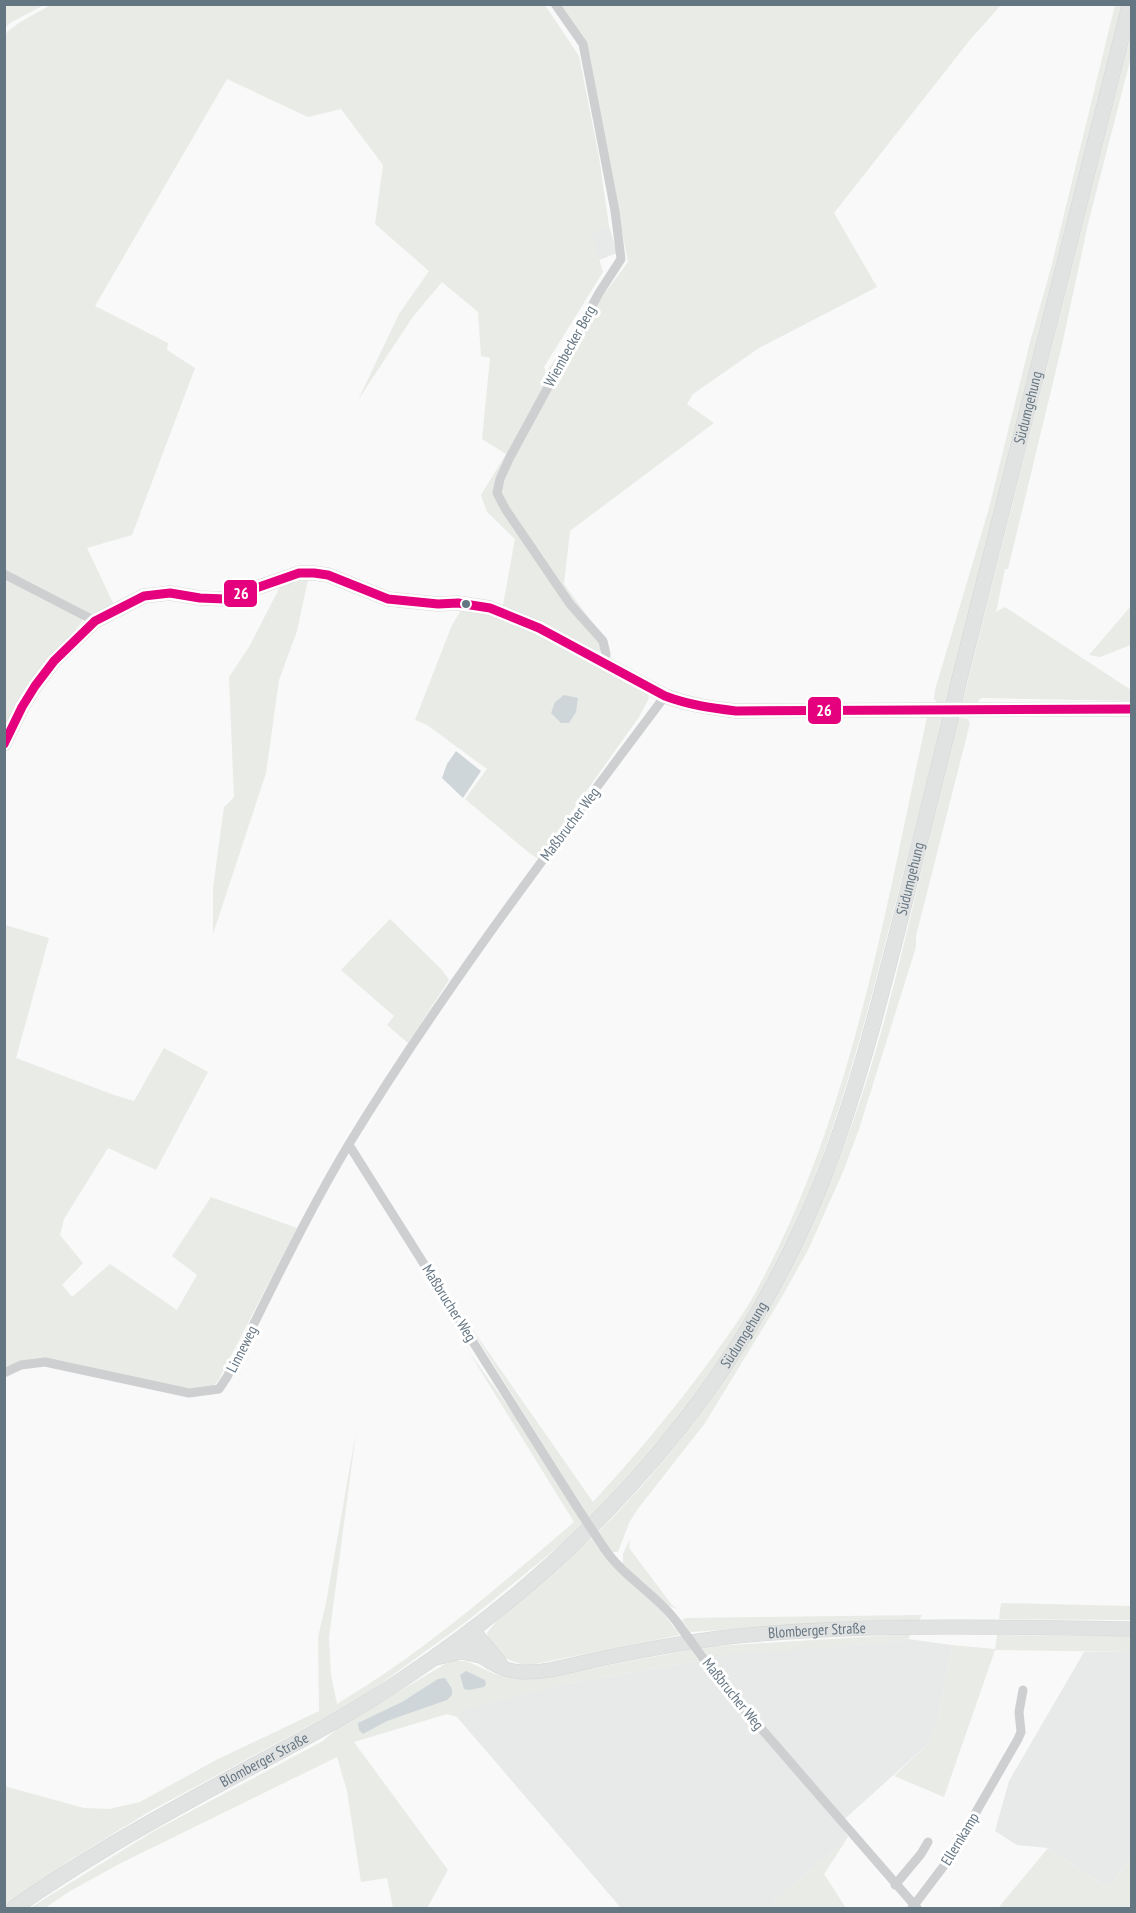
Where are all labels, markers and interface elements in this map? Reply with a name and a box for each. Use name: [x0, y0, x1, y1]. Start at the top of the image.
street label: Wiembecker Berg: [539, 302, 600, 390]
street label: Südumgehung: [1009, 369, 1046, 446]
line badge: 26: [223, 579, 258, 608]
text: 26: [233, 583, 249, 603]
unlabelled marker: [460, 598, 472, 610]
line badge: 26: [807, 696, 842, 725]
text: 26: [816, 700, 832, 720]
street label: Maßbrucher Weg: [536, 783, 603, 864]
street label: Südumgehung: [892, 840, 928, 917]
street label: Maßbrucher Weg: [418, 1261, 481, 1345]
street label: Südumgehung: [716, 1298, 771, 1371]
street label: Linneweg: [222, 1322, 261, 1375]
street label: Blomberger Straße: [767, 1618, 866, 1642]
street label: Maßbrucher Weg: [699, 1654, 768, 1734]
street label: Blomberger Straße: [216, 1728, 312, 1791]
street label: Ellernkamp: [936, 1809, 983, 1869]

